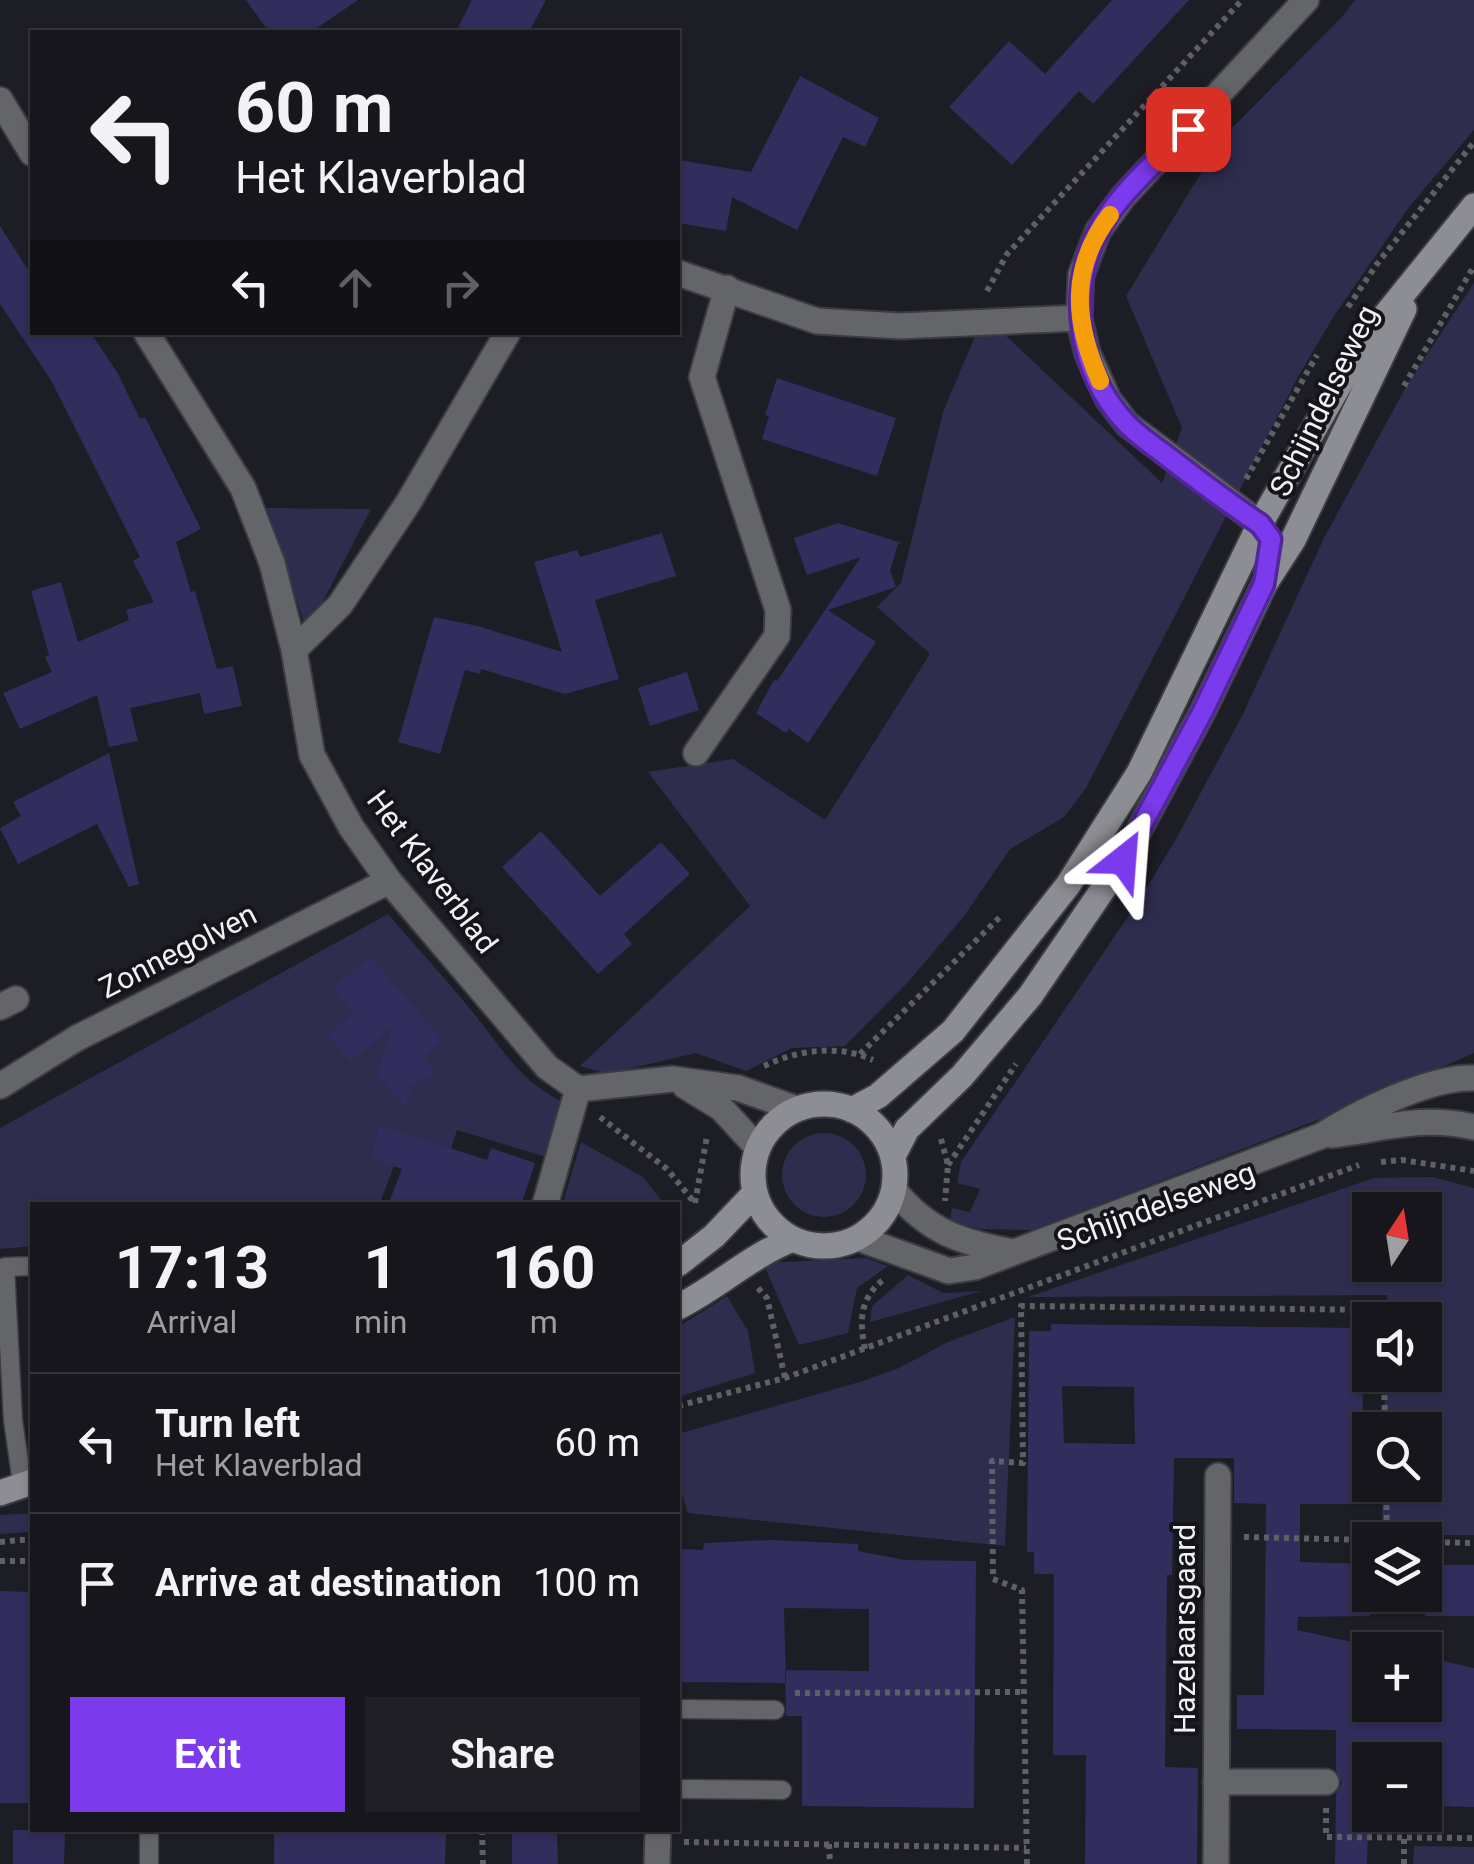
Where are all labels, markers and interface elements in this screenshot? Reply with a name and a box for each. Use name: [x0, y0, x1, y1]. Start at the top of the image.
text: 60 m: [235, 67, 393, 149]
icon: left: [70, 70, 200, 200]
pin: [1146, 87, 1231, 172]
icon: arrive: [1161, 102, 1216, 157]
text: Het Klaverblad: [235, 151, 527, 204]
icon: left: [223, 260, 278, 315]
icon: ahead: [328, 260, 383, 315]
icon: right: [433, 260, 488, 315]
street label: Schijndelseweg: [1262, 300, 1385, 502]
street label: Het Klaverblad: [360, 783, 505, 960]
position arrow: [1071, 808, 1175, 912]
street label: Zonnegolven: [93, 896, 262, 1005]
street label: Schijndelseweg: [1052, 1155, 1259, 1259]
north arrow: [1352, 1192, 1442, 1282]
map controls: [1352, 1192, 1442, 1832]
text: 17:13: [115, 1232, 269, 1303]
text: 1: [363, 1232, 398, 1303]
text: 160: [492, 1232, 595, 1303]
button: sound: [1352, 1302, 1442, 1392]
text: Arrival: [147, 1303, 237, 1341]
text: min: [354, 1303, 407, 1341]
text: m: [530, 1303, 558, 1341]
text: Turn left: [155, 1402, 300, 1446]
button: search: [1352, 1412, 1442, 1502]
icon: left: [70, 1416, 125, 1471]
text: 60 m: [555, 1421, 640, 1465]
text: Het Klaverblad: [155, 1446, 363, 1484]
button: layers: [1352, 1522, 1442, 1612]
street label: Hazelaarsgaard: [1167, 1524, 1202, 1734]
icon: arrive: [70, 1556, 125, 1611]
text: Arrive at destination: [155, 1561, 502, 1605]
text: 100 m: [533, 1561, 640, 1605]
button: +: [1352, 1632, 1442, 1722]
button: Exit: [70, 1697, 345, 1812]
button: Share: [365, 1697, 640, 1812]
button: −: [1352, 1742, 1442, 1832]

